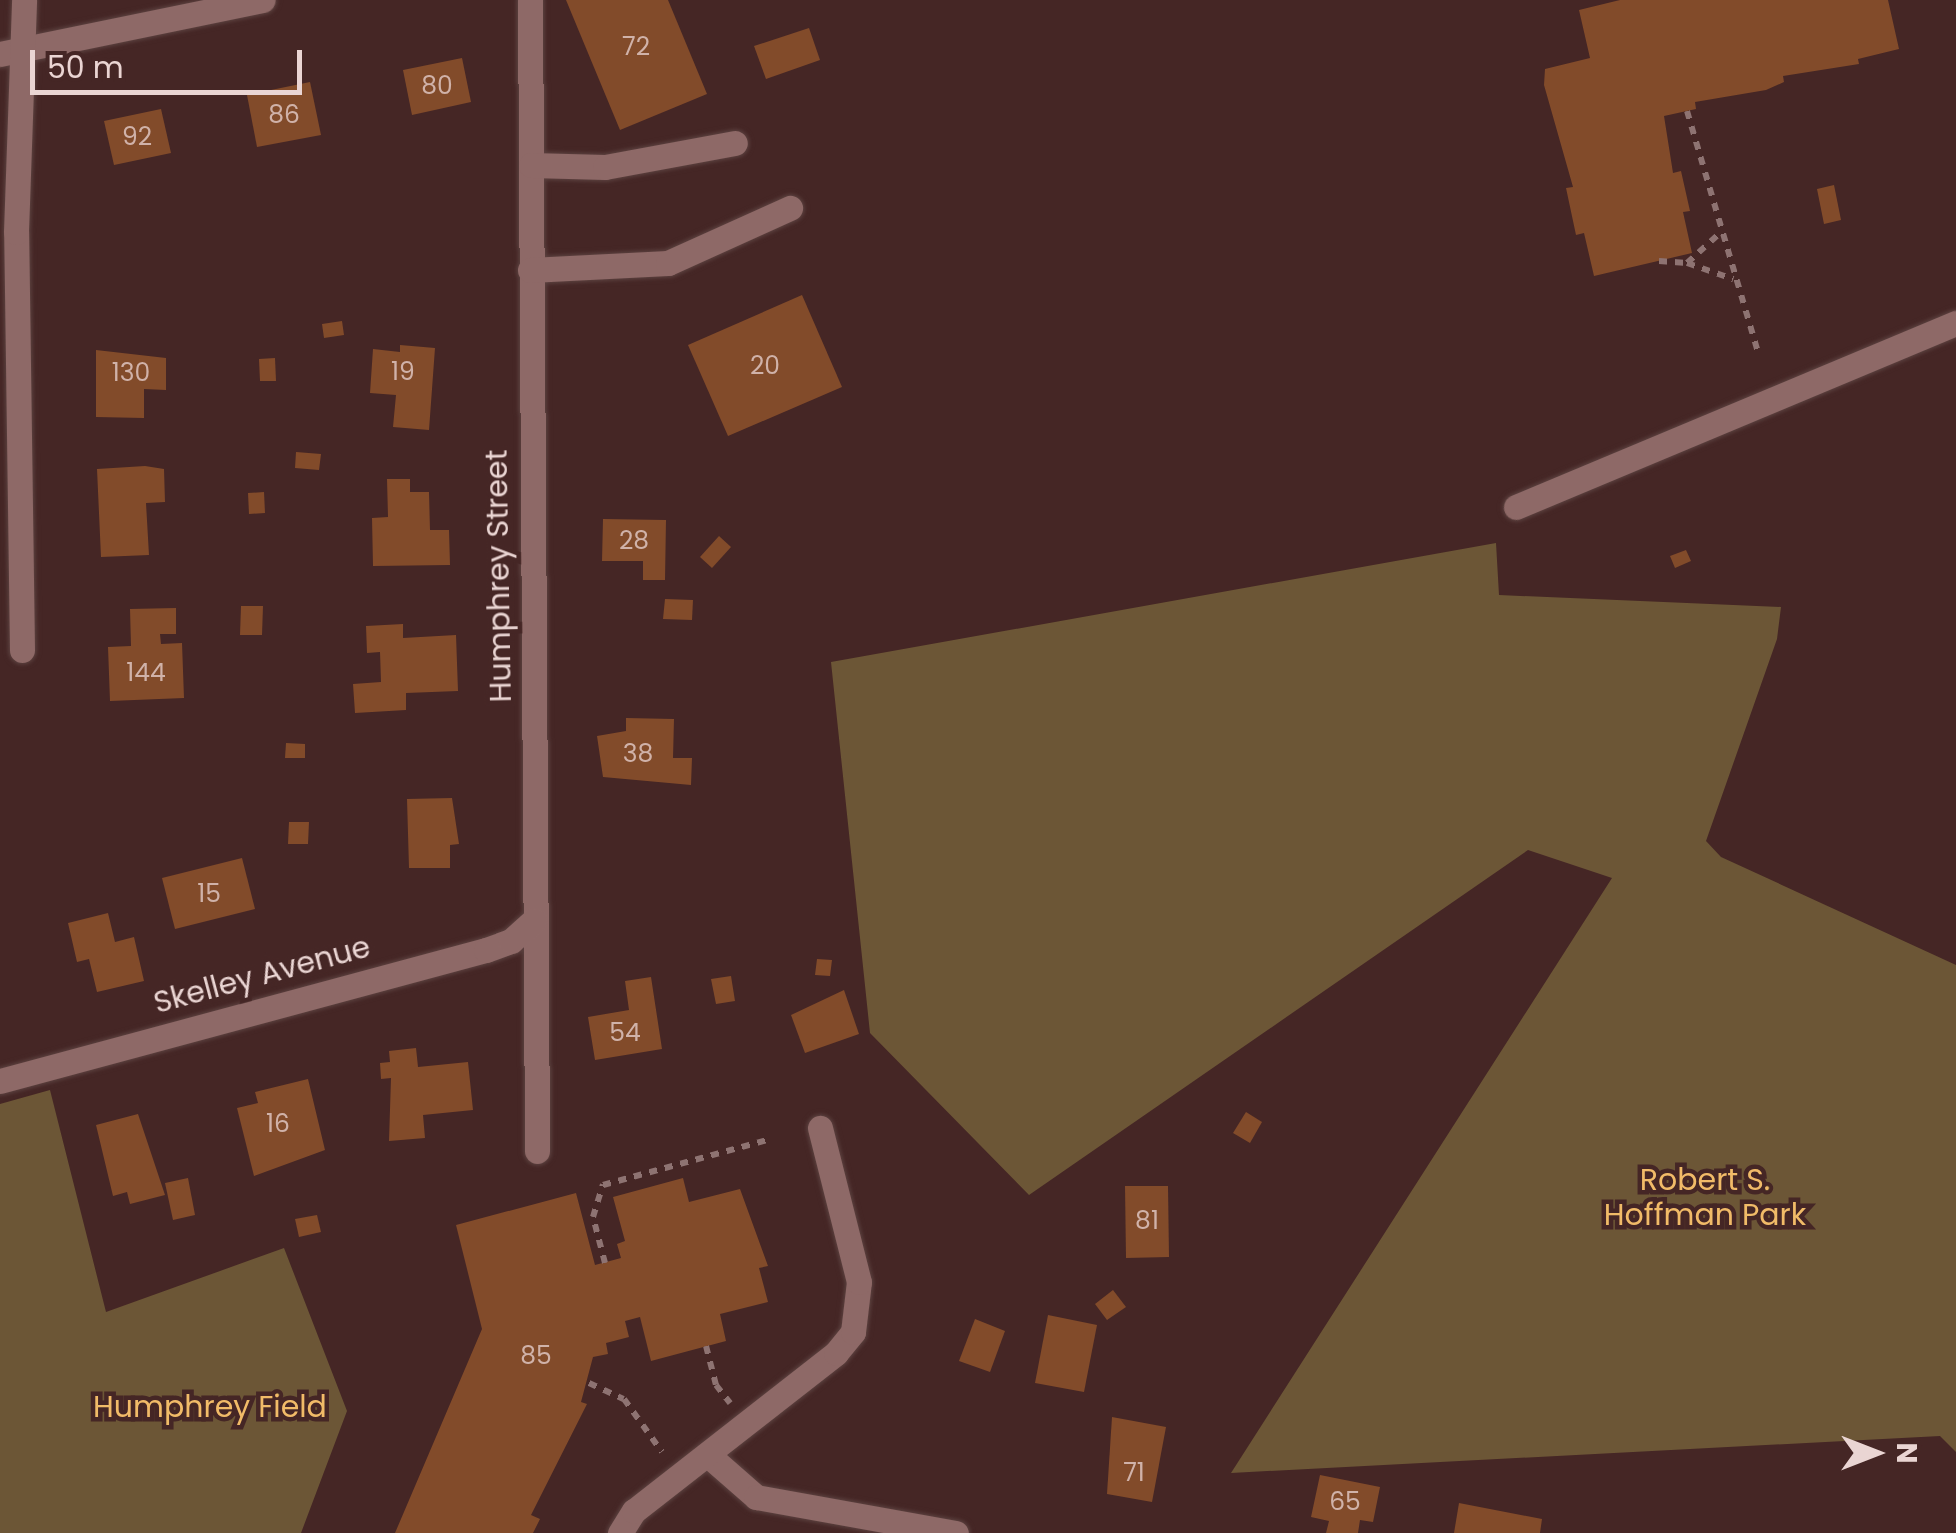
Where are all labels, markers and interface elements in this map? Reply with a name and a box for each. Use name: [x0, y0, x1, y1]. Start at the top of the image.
scale bar: [35, 30, 308, 92]
house number: 72: [622, 32, 650, 62]
text: 50 m: [47, 46, 124, 89]
house number: 80: [421, 71, 453, 101]
house number: 86: [268, 100, 300, 130]
house number: 92: [122, 122, 152, 152]
house number: 20: [750, 351, 780, 381]
house number: 19: [391, 357, 415, 387]
house number: 130: [112, 358, 150, 388]
street label: Humphrey Street: [479, 449, 519, 703]
house number: 28: [619, 526, 649, 556]
house number: 144: [126, 658, 166, 688]
house number: 38: [623, 739, 653, 769]
house number: 15: [197, 879, 221, 909]
street label: Skelley Avenue: [150, 929, 374, 1021]
house number: 54: [609, 1018, 641, 1048]
house number: 16: [266, 1109, 290, 1139]
park label: Robert S. Hoffman Park: [1604, 1162, 1806, 1232]
house number: 81: [1135, 1206, 1159, 1236]
house number: 85: [520, 1341, 552, 1371]
park label: Humphrey Field: [93, 1389, 327, 1425]
north arrow: [1826, 1403, 1926, 1503]
text: N: [1887, 1442, 1926, 1464]
house number: 71: [1123, 1458, 1145, 1488]
house number: 65: [1329, 1487, 1361, 1517]

